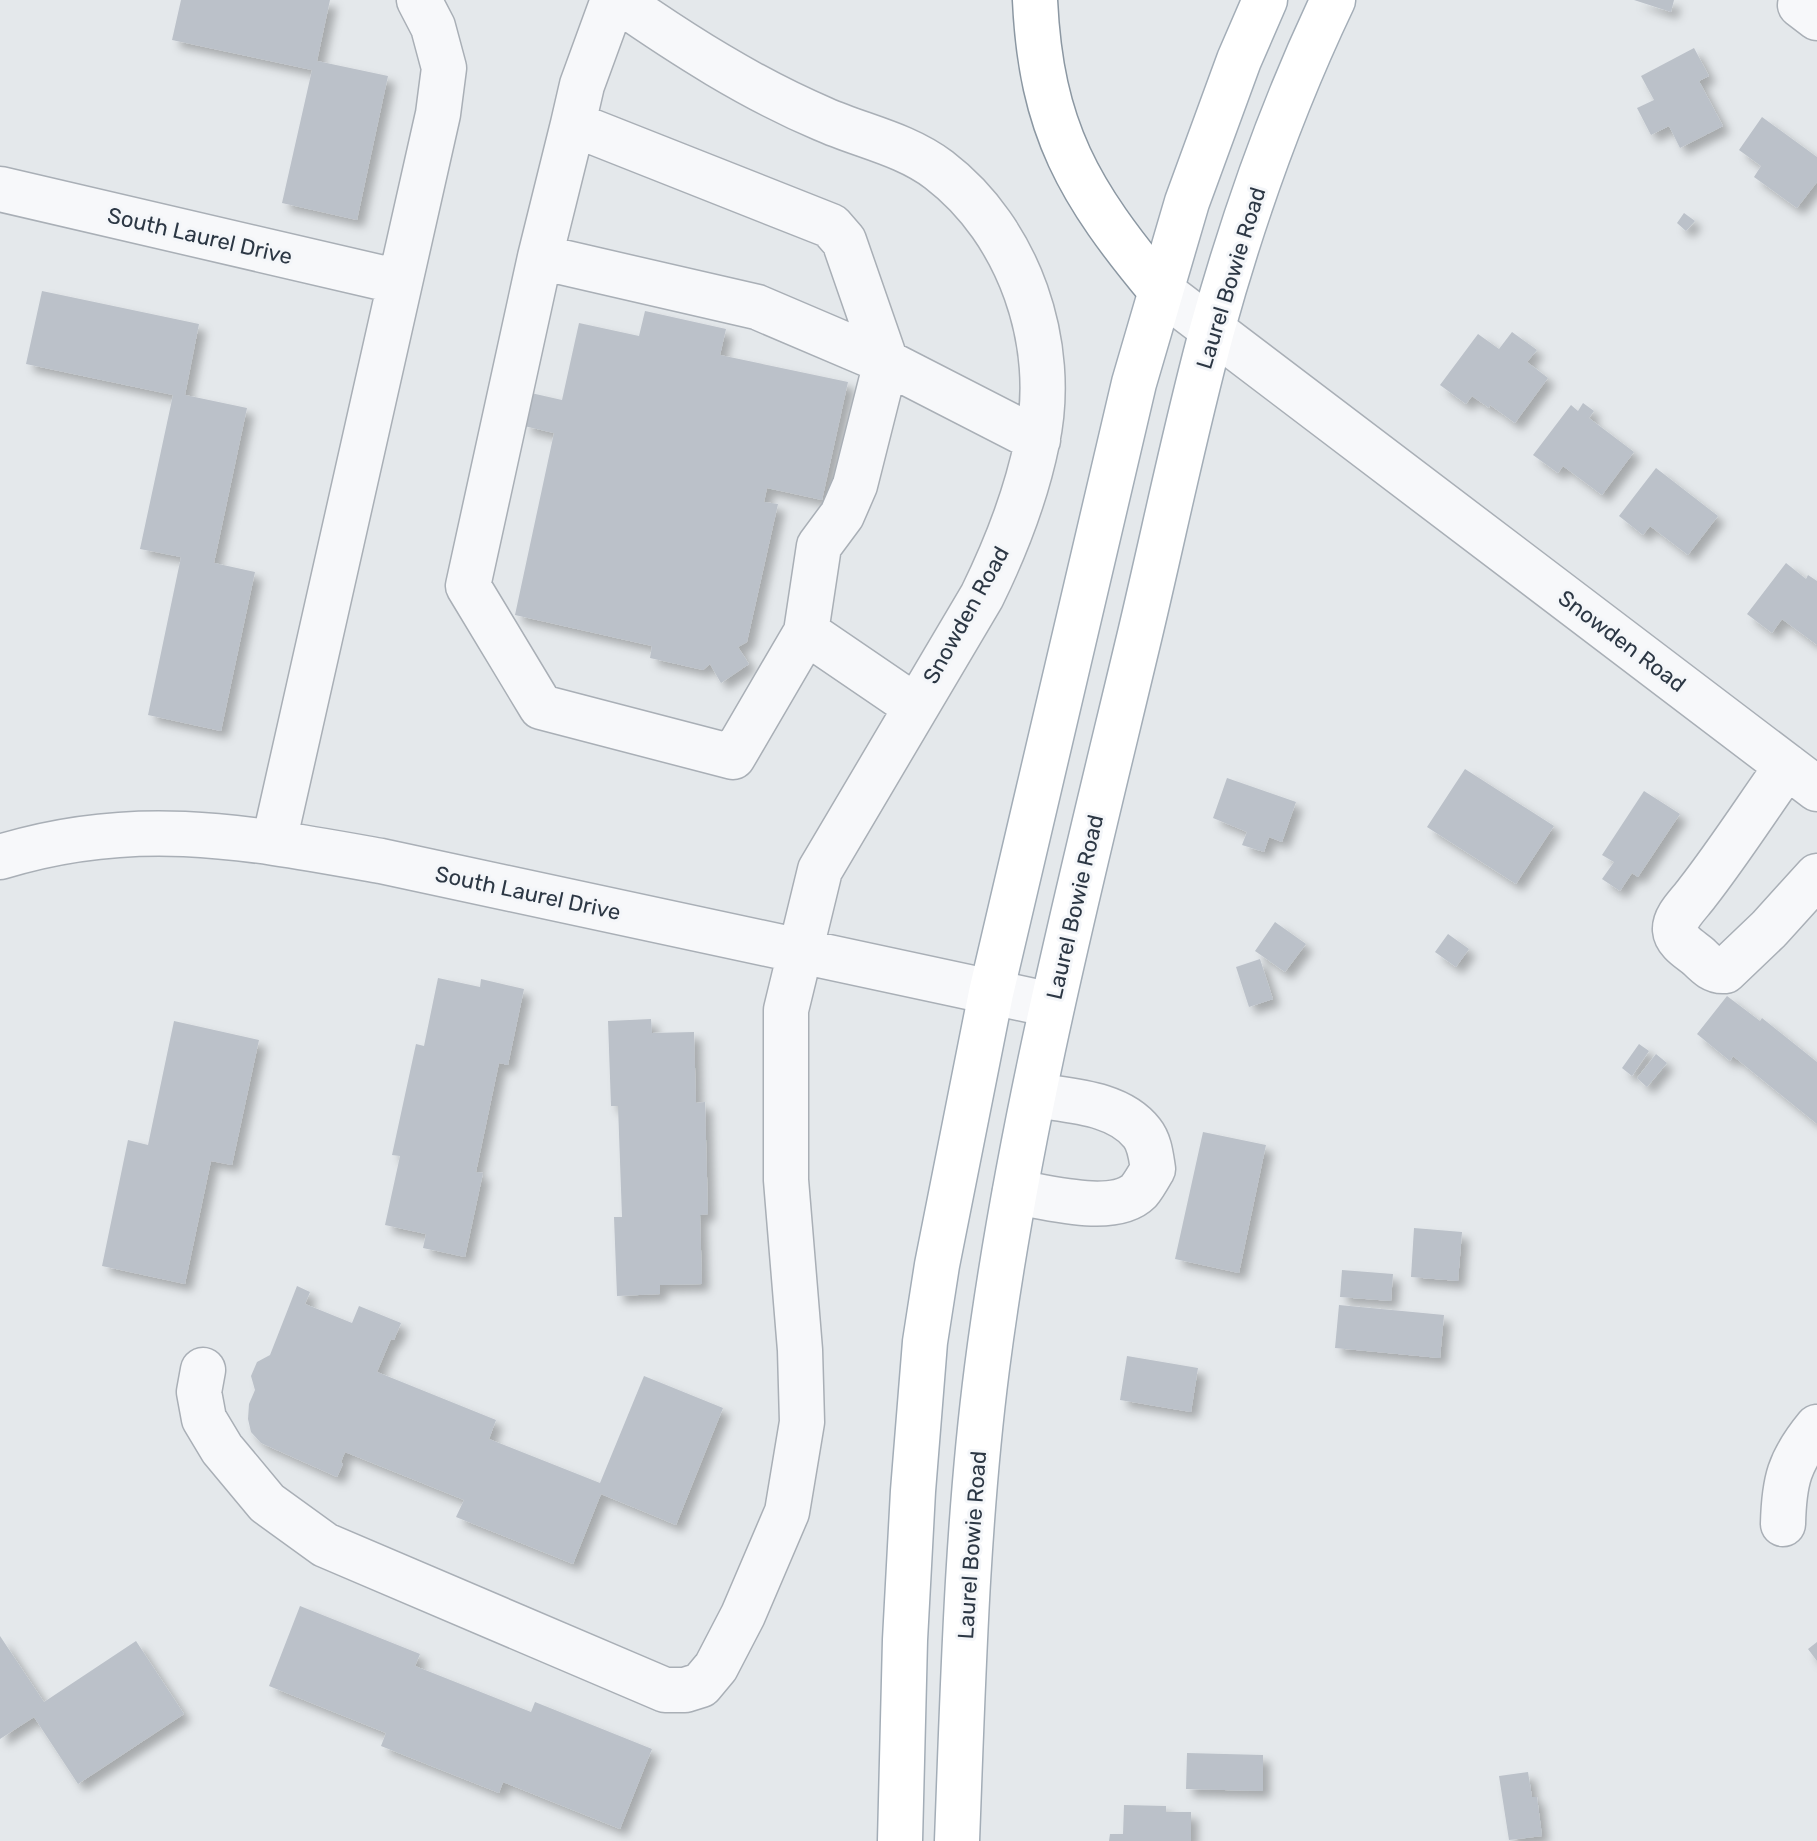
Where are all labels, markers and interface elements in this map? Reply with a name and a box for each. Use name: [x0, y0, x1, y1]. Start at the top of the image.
street label: Laurel Bowie Road: [1190, 184, 1272, 372]
street label: South Laurel Drive: [105, 202, 295, 270]
street label: Snowden Road: [917, 542, 1015, 688]
street label: Snowden Road: [1553, 584, 1691, 698]
street label: Laurel Bowie Road: [1041, 812, 1109, 1002]
street label: South Laurel Drive: [433, 860, 623, 926]
street label: Laurel Bowie Road: [952, 1450, 992, 1640]

